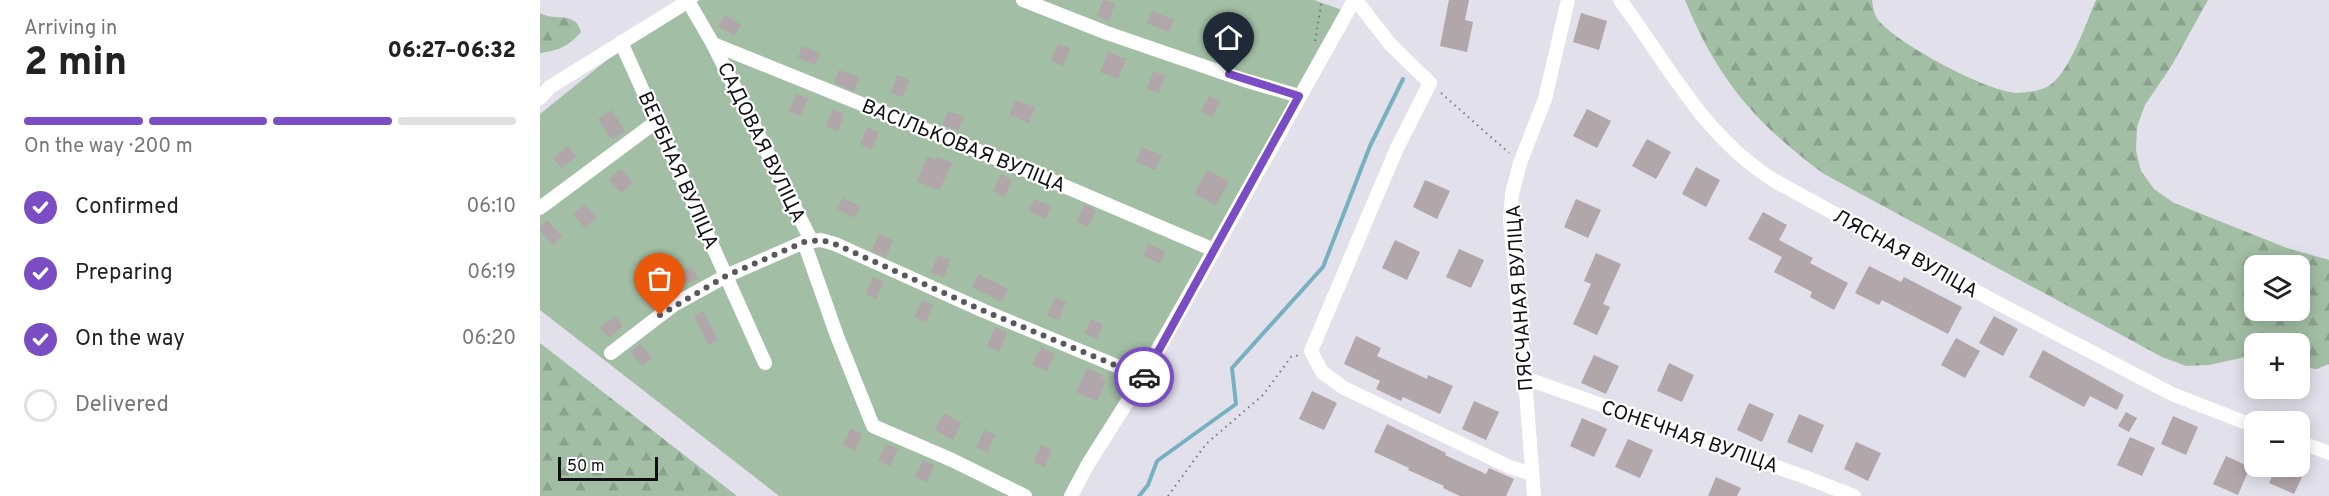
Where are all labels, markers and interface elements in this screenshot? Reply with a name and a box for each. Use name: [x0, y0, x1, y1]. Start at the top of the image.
pin: [1203, 12, 1254, 74]
text: Arriving in: [24, 16, 117, 42]
icon: home: [1212, 21, 1245, 54]
text: 06:27–06:32: [387, 38, 516, 65]
text: 2 min: [24, 40, 127, 89]
street label: САДОВАЯ ВУЛІЦА: [710, 58, 810, 227]
street label: ВЕРБНАЯ ВУЛІЦА: [631, 88, 724, 254]
street label: ВАСІЛЬКОВАЯ ВУЛІЦА: [858, 94, 1069, 200]
text: On the way · 200 m: [24, 134, 193, 160]
icon: check: [24, 191, 57, 224]
text: Confirmed: [75, 194, 179, 221]
text: 06:10: [466, 194, 516, 220]
street label: ПЯСЧАНАЯ ВУЛІЦА: [1502, 204, 1540, 392]
street label: ЛЯСНАЯ ВУЛІЦА: [1828, 204, 1982, 305]
pin: [634, 253, 685, 315]
map controls: [2244, 255, 2310, 477]
button: layers: [2244, 255, 2310, 321]
icon: check: [24, 257, 57, 290]
text: Preparing: [75, 260, 173, 287]
text: 06:19: [467, 260, 516, 286]
icon: bag: [643, 262, 676, 295]
icon: check: [24, 323, 57, 356]
text: On the way: [75, 326, 185, 353]
text: 06:20: [462, 326, 516, 352]
button: +: [2244, 333, 2310, 399]
courier: [1114, 347, 1174, 407]
icon: car: [1128, 361, 1161, 394]
text: Delivered: [75, 392, 169, 419]
street label: СОНЕЧНАЯ ВУЛІЦА: [1597, 395, 1781, 480]
button: −: [2244, 411, 2310, 477]
scale bar: [558, 454, 658, 482]
text: 50 m: [567, 457, 605, 477]

